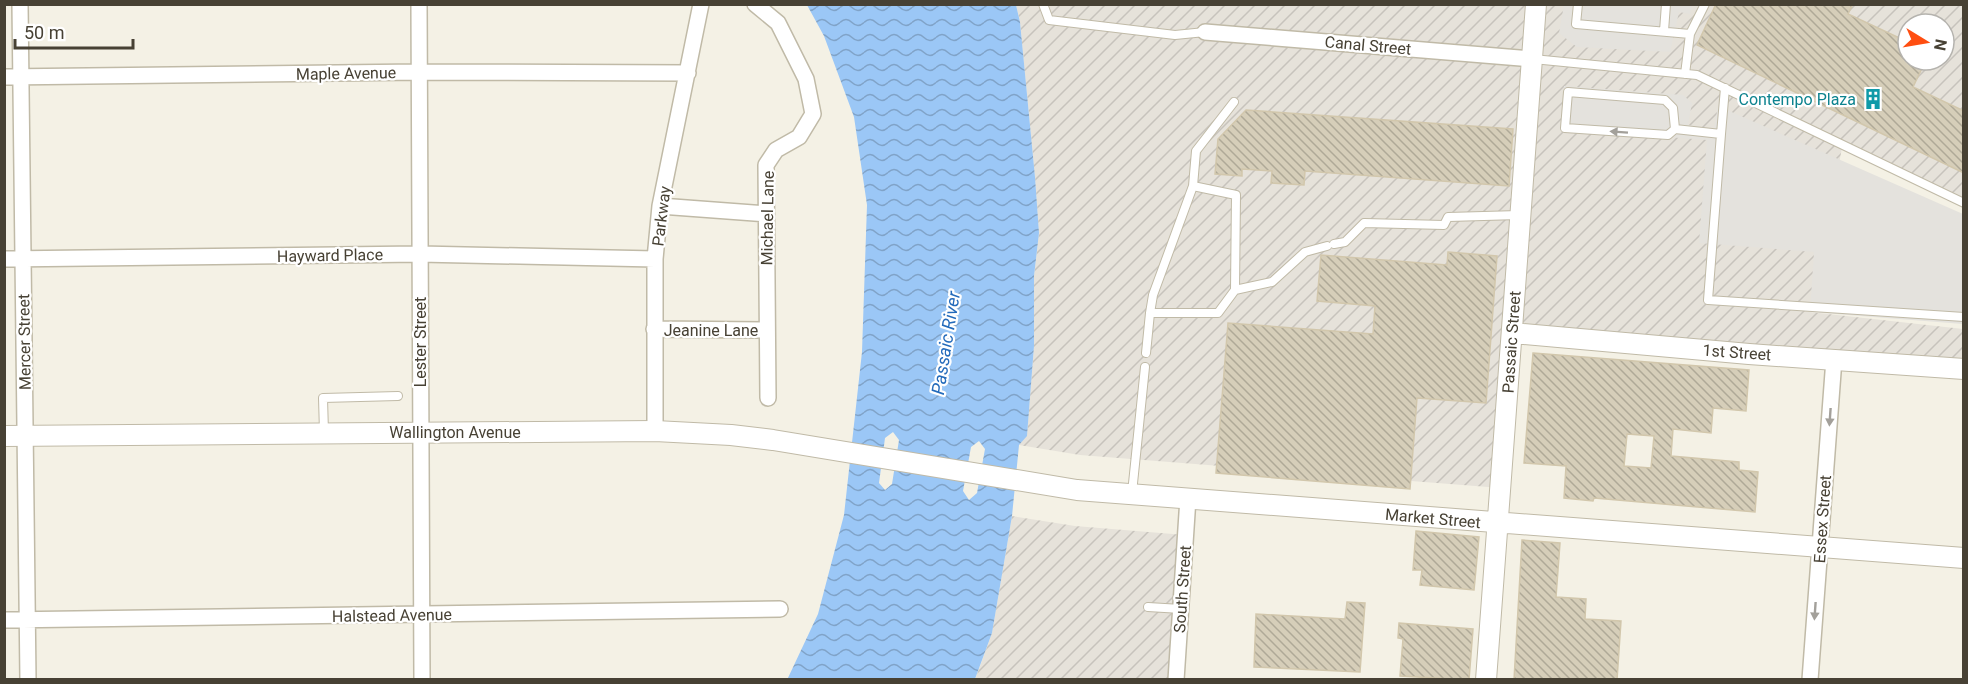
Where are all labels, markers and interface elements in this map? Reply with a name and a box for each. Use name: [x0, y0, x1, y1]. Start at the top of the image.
scale bar: [15, 12, 134, 50]
north arrow: [1896, 12, 1956, 72]
text: 50 m: [24, 22, 64, 43]
street label: Canal Street: [1324, 32, 1412, 59]
text: N: [1930, 37, 1951, 52]
street label: Maple Avenue: [296, 63, 396, 84]
building icon: Contempo Plaza: [1861, 87, 1885, 111]
place label: Contempo Plaza: [1738, 90, 1856, 109]
one-way arrow: [1609, 127, 1628, 136]
street label: Michael Lane: [757, 170, 778, 266]
street label: Parkway: [648, 184, 675, 247]
street label: Hayward Place: [277, 245, 383, 266]
water label: Passaic River: [927, 289, 964, 396]
street label: Passaic Street: [1498, 290, 1525, 394]
street label: Mercer Street: [14, 294, 35, 390]
street label: Lester Street: [411, 297, 430, 387]
street label: Jeanine Lane: [664, 321, 758, 340]
street label: 1st Street: [1702, 341, 1772, 364]
one-way arrow: [1825, 407, 1835, 426]
street label: Wallington Avenue: [389, 423, 521, 442]
street label: Essex Street: [1810, 474, 1835, 564]
street label: Market Street: [1384, 505, 1482, 532]
street label: South Street: [1170, 545, 1195, 633]
one-way arrow: [1811, 602, 1820, 621]
street label: Halstead Avenue: [332, 605, 452, 626]

